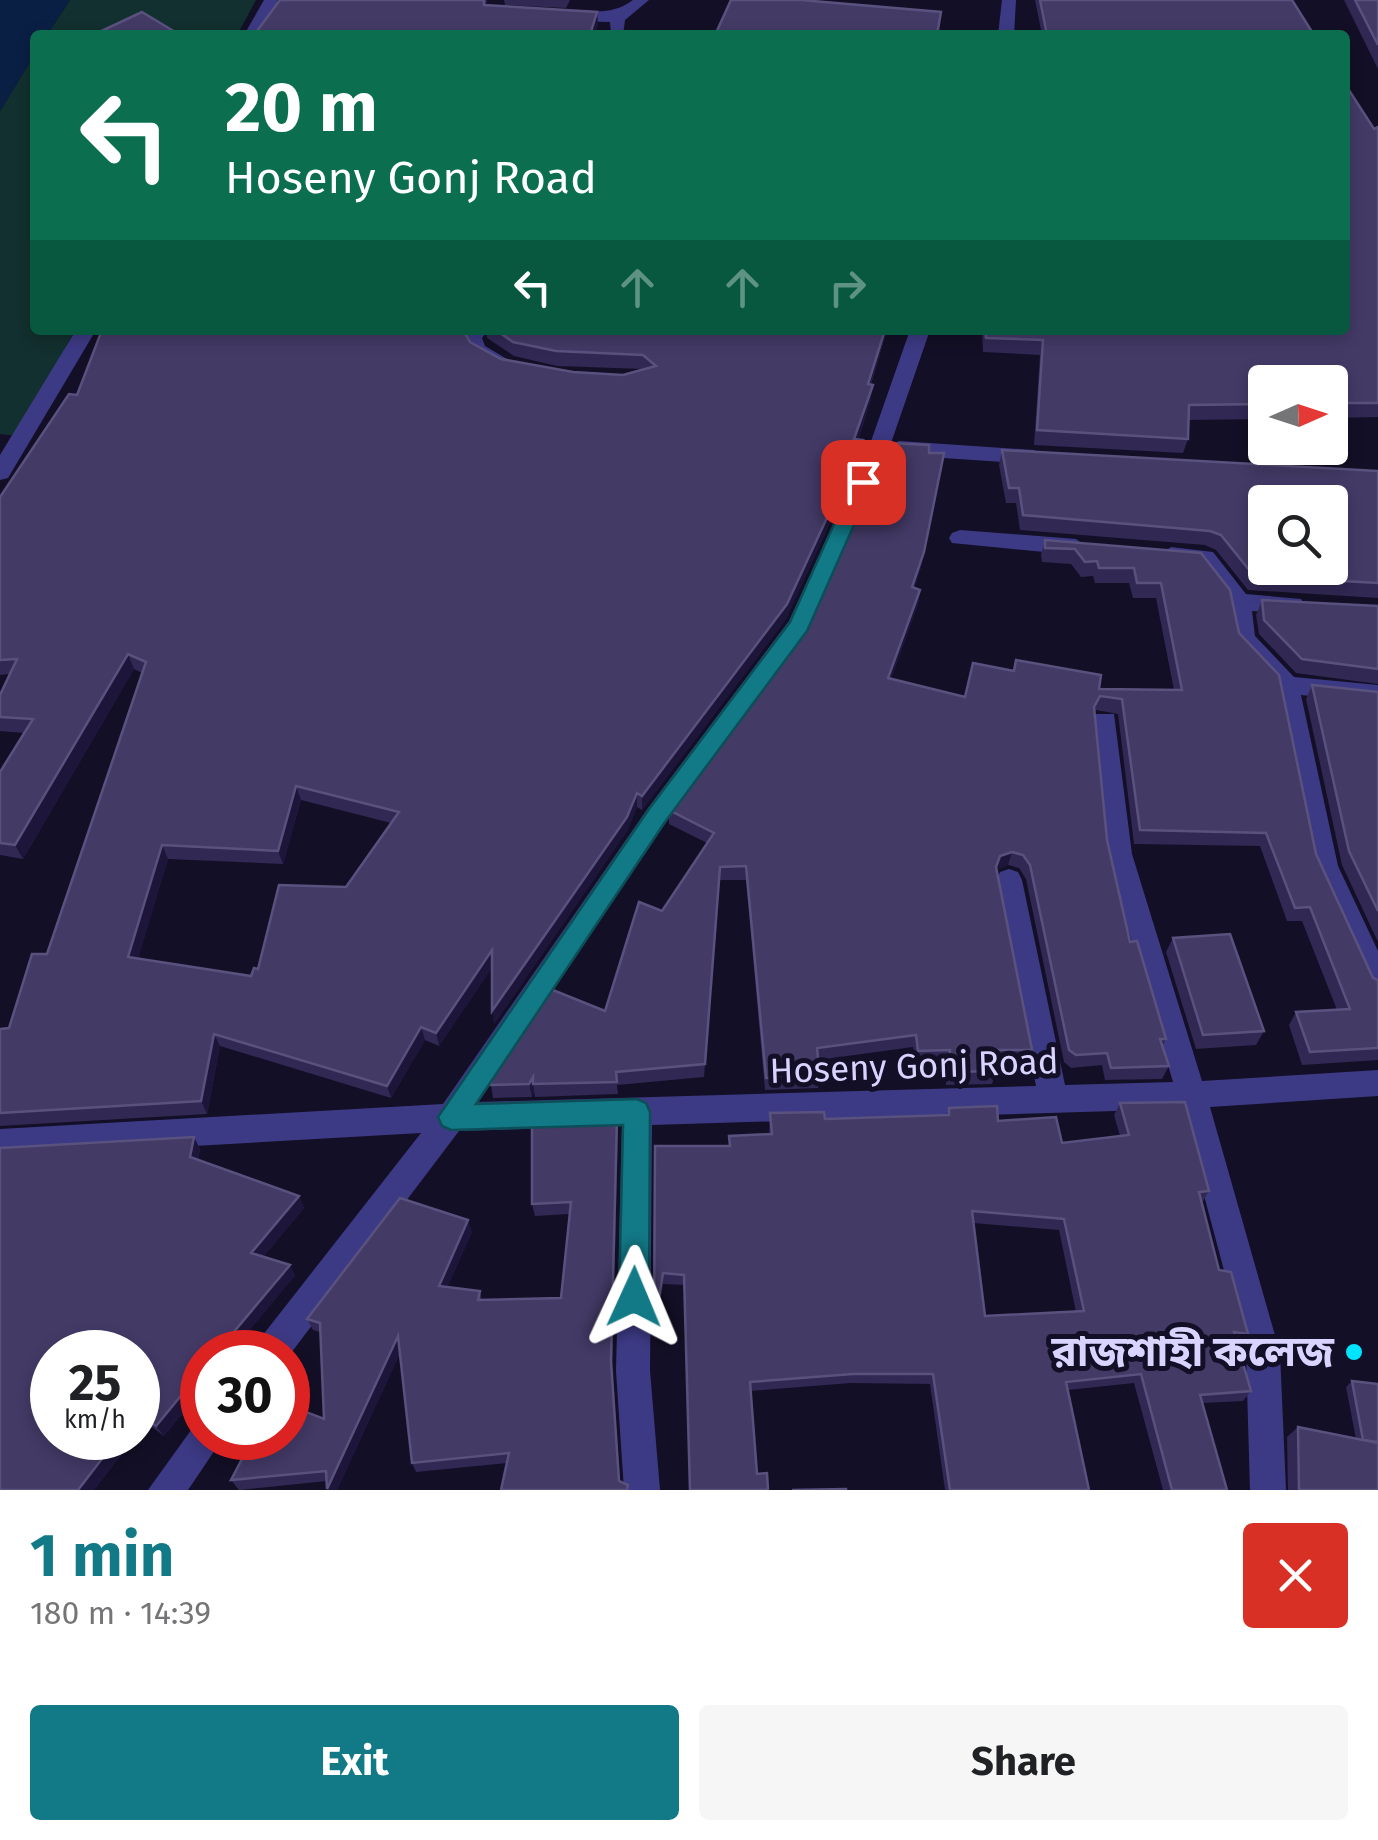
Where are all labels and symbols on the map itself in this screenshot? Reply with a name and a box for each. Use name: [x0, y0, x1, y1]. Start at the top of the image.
north arrow: [1248, 365, 1348, 465]
pin: [821, 440, 906, 525]
street label: Hoseny Gonj Road: [769, 1040, 1059, 1092]
position arrow: [582, 1245, 686, 1349]
place label: রাজশাহী কলেজ: [1051, 1327, 1335, 1377]
speed limit sign: 30: [180, 1330, 310, 1460]
marker: রাজশাহী কলেজ: [1343, 1341, 1365, 1363]

